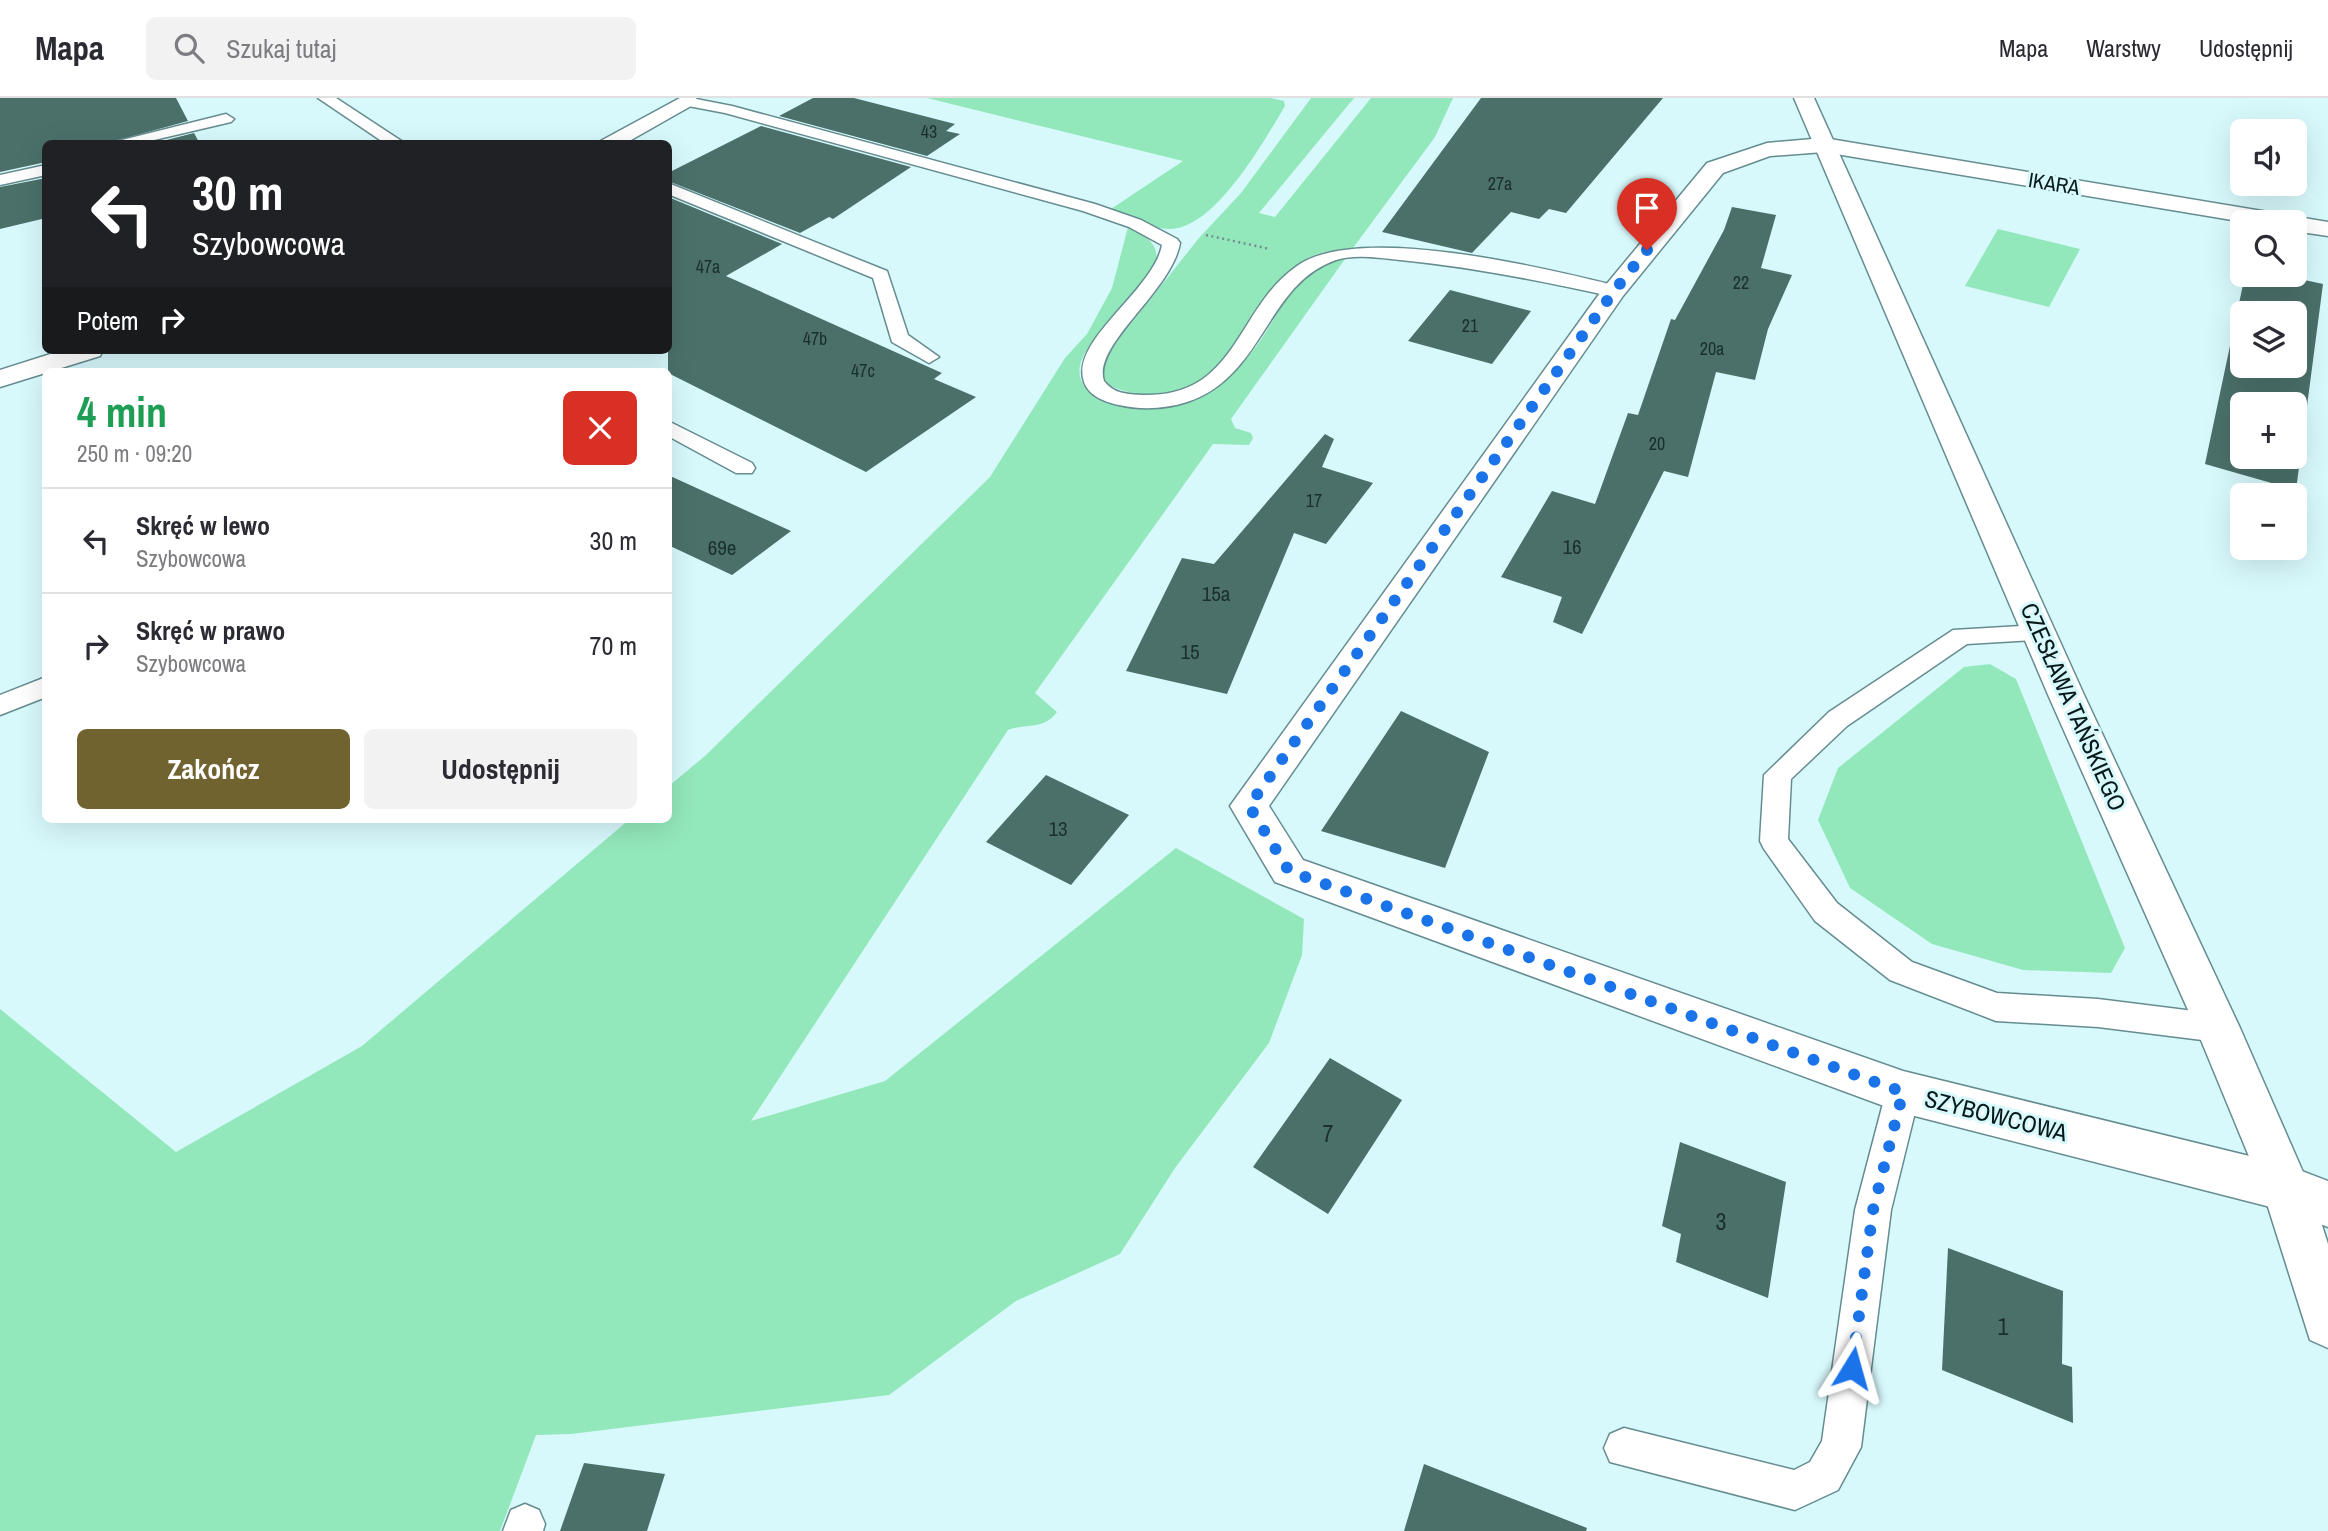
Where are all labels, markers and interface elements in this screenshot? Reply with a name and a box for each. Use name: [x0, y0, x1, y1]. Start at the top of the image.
search box: [146, 17, 636, 80]
text: Mapa: [35, 26, 104, 70]
icon: search: [170, 29, 208, 67]
text: Szukaj tutaj: [226, 31, 336, 66]
text: Mapa: [1999, 32, 2048, 64]
text: Warstwy: [2086, 32, 2161, 64]
text: Udostępnij: [2199, 32, 2293, 64]
house number: 43: [921, 119, 937, 144]
map controls: [2230, 119, 2307, 560]
button: sound: [2230, 119, 2307, 196]
text: 30 m: [192, 159, 284, 225]
street label: IKARA: [2026, 165, 2082, 202]
icon: left: [77, 168, 168, 259]
house number: 27a: [1488, 171, 1512, 196]
pin: [1617, 178, 1677, 250]
icon: arrive: [1628, 189, 1666, 227]
button: search: [2230, 210, 2307, 287]
text: Szybowcowa: [192, 222, 345, 265]
house number: 47a: [696, 254, 720, 279]
house number: 22: [1733, 270, 1749, 295]
icon: right: [153, 301, 191, 339]
button: layers: [2230, 301, 2307, 378]
text: Potem: [77, 303, 139, 338]
house number: 21: [1462, 313, 1479, 338]
house number: 47b: [803, 326, 827, 351]
house number: 20a: [1700, 336, 1724, 361]
house number: 47c: [851, 358, 875, 383]
text: 4 min: [77, 384, 167, 440]
button: close: [563, 391, 637, 465]
button: +: [2230, 392, 2307, 469]
house number: 20: [1649, 431, 1665, 456]
text: 250 m · 09:20: [77, 438, 192, 469]
button: −: [2230, 483, 2307, 560]
house number: 17: [1306, 488, 1322, 513]
text: Skręć w lewo: [136, 508, 270, 543]
icon: left: [77, 522, 115, 560]
text: 30 m: [590, 523, 637, 558]
house number: 16: [1562, 532, 1582, 561]
house number: 69e: [708, 533, 736, 562]
text: Szybowcowa: [136, 543, 246, 574]
house number: 15a: [1202, 579, 1231, 608]
street label: CZESŁAWA TAŃSKIEGO: [2014, 598, 2134, 816]
text: Skręć w prawo: [136, 613, 285, 648]
icon: right: [77, 627, 115, 665]
text: 70 m: [590, 628, 637, 663]
house number: 15: [1180, 637, 1200, 666]
text: Szybowcowa: [136, 648, 246, 679]
button: Zakończ: [77, 729, 350, 809]
button: Udostępnij: [364, 729, 637, 809]
house number: 13: [1048, 814, 1068, 843]
street label: SZYBOWCOWA: [1922, 1082, 2072, 1148]
house number: 7: [1323, 1117, 1334, 1149]
house number: 3: [1716, 1205, 1726, 1237]
house number: 1: [1998, 1310, 2009, 1342]
position arrow: [1815, 1331, 1889, 1405]

